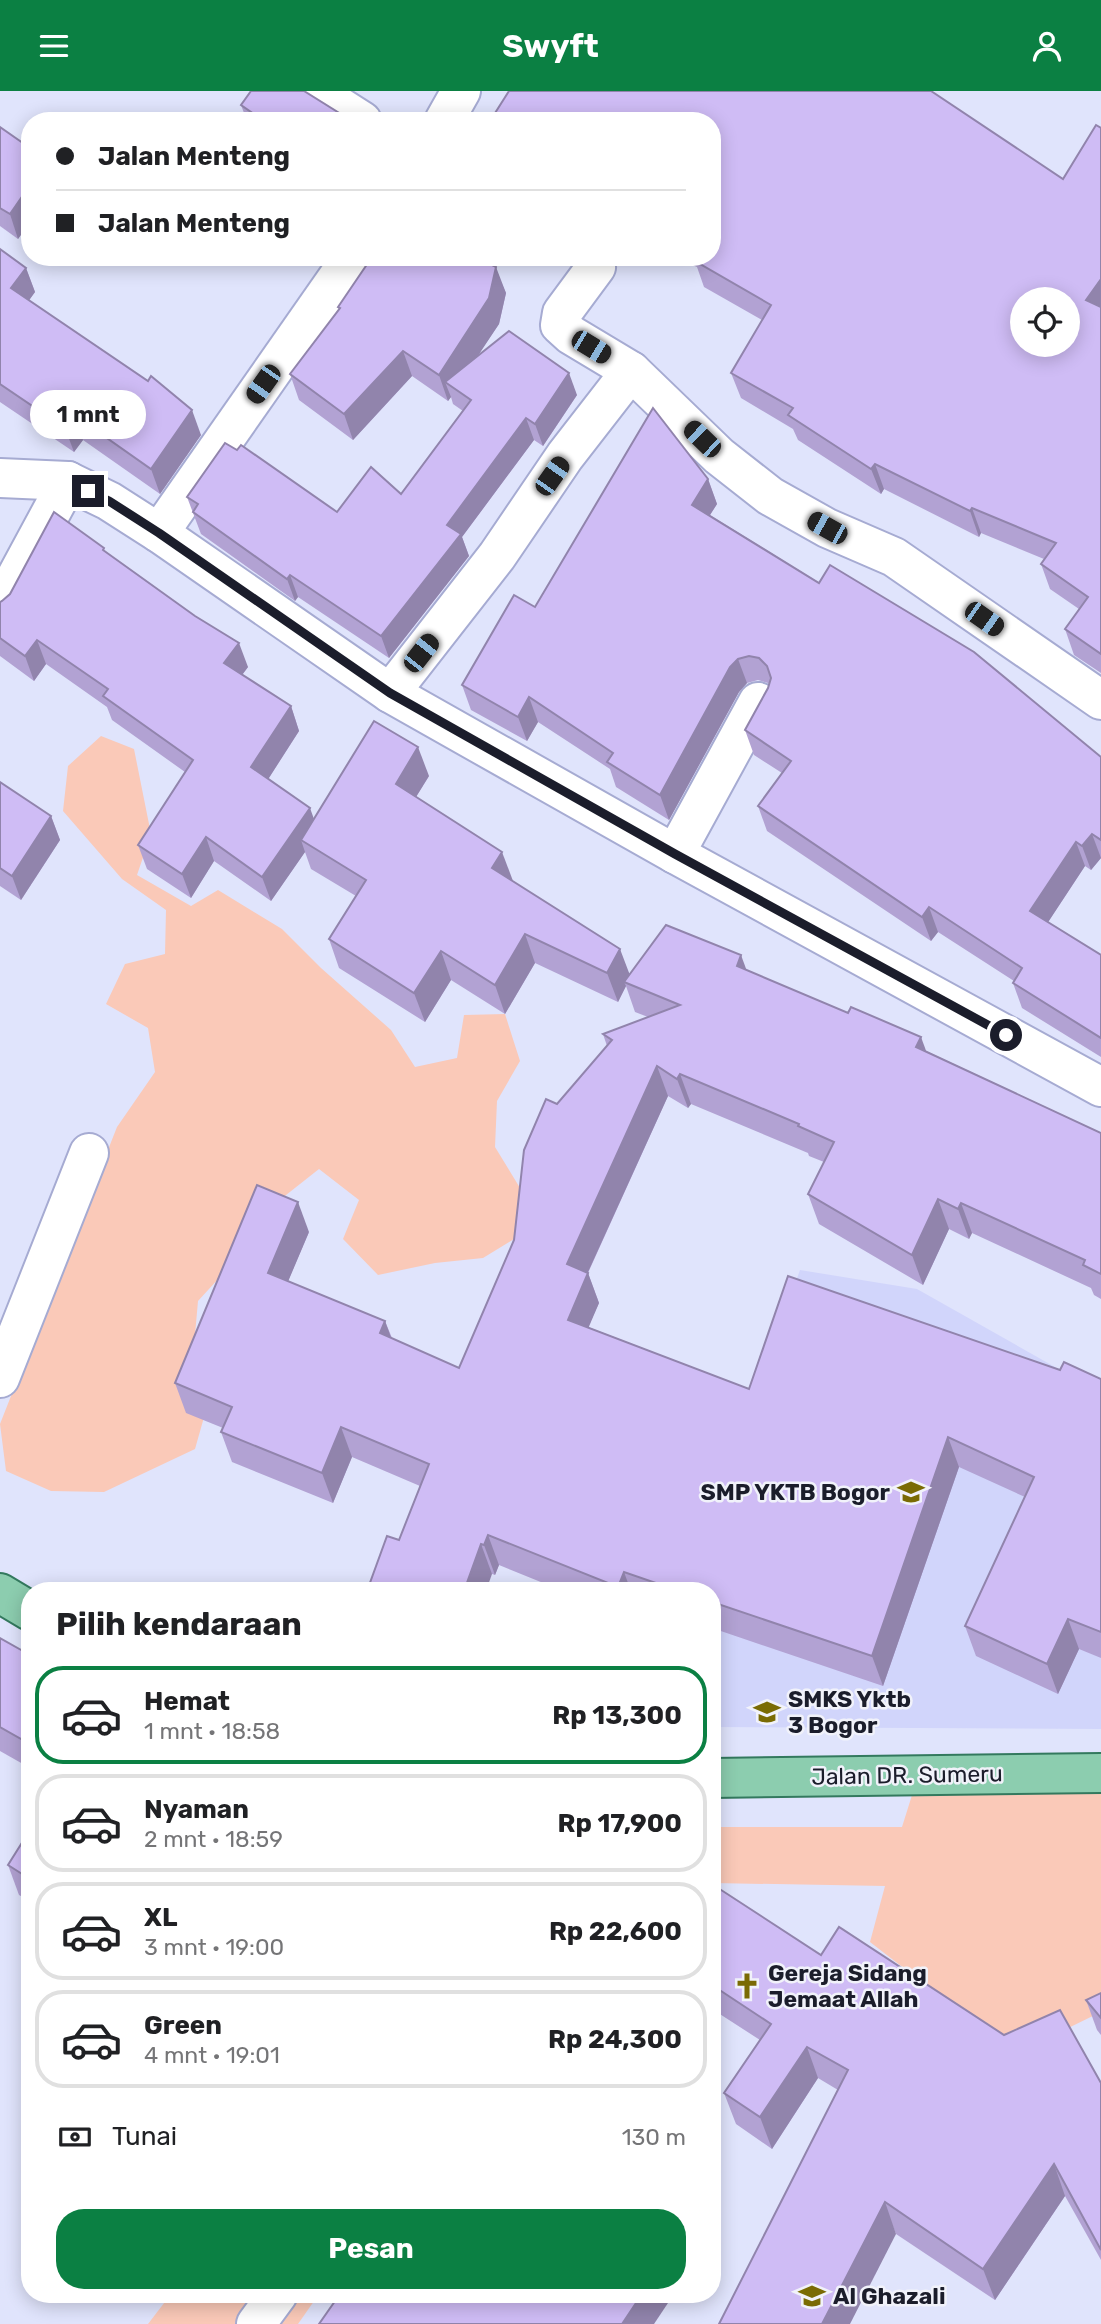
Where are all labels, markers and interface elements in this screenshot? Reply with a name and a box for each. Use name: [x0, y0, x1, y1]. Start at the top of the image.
icon: menu: [35, 27, 73, 65]
text: Swyft: [502, 27, 599, 65]
icon: person: [1028, 27, 1066, 65]
text: Jalan Menteng: [98, 141, 290, 172]
text: Jalan Menteng: [98, 208, 290, 239]
map controls: [1010, 287, 1080, 357]
button: locate: [1010, 287, 1080, 357]
car: [568, 327, 615, 367]
car: [243, 361, 284, 407]
callout: 1 mnt: [30, 389, 146, 439]
text: 1 mnt: [57, 400, 119, 428]
car: [680, 417, 725, 461]
car: [532, 453, 573, 499]
route end: [72, 475, 104, 507]
car: [804, 509, 851, 547]
car: [961, 598, 1008, 640]
car: [400, 630, 443, 676]
route start: [990, 1019, 1022, 1051]
school or university icon: SMP YKTB Bogor: [896, 1477, 926, 1507]
place label: SMP YKTB Bogor: [701, 1478, 891, 1506]
text: Pilih kendaraan: [56, 1605, 302, 1643]
icon: car: [60, 1684, 123, 1747]
place label: SMKS Yktb 3 Bogor: [788, 1685, 911, 1739]
text: Hemat: [144, 1686, 230, 1717]
school or university icon: SMKS Yktb 3 Bogor: [752, 1697, 782, 1727]
text: Rp 13,300: [552, 1700, 682, 1731]
text: 1 mnt · 18:58: [144, 1717, 280, 1745]
street label: Jalan DR. Sumeru: [811, 1759, 1003, 1791]
icon: car: [60, 1792, 123, 1855]
text: Nyaman: [144, 1794, 249, 1825]
text: Rp 17,900: [558, 1808, 682, 1839]
text: 2 mnt · 18:59: [144, 1825, 283, 1853]
icon: car: [60, 1900, 123, 1963]
text: XL: [144, 1902, 177, 1933]
text: Rp 22,600: [549, 1916, 682, 1947]
text: 3 mnt · 19:00: [144, 1933, 284, 1961]
place label: Gereja Sidang Jemaat Allah: [768, 1959, 927, 2013]
church icon: Gereja Sidang Jemaat Allah: [732, 1971, 762, 2001]
icon: car: [60, 2008, 123, 2071]
text: Green: [144, 2010, 222, 2041]
text: Rp 24,300: [548, 2024, 682, 2055]
text: 4 mnt · 19:01: [144, 2041, 280, 2069]
icon: cash: [56, 2118, 94, 2156]
text: Tunai: [112, 2121, 177, 2152]
text: 130 m: [622, 2123, 686, 2151]
button: Pesan: [56, 2209, 686, 2289]
school or university icon: Al Ghazali: [797, 2281, 827, 2311]
place label: Al Ghazali: [833, 2282, 945, 2310]

